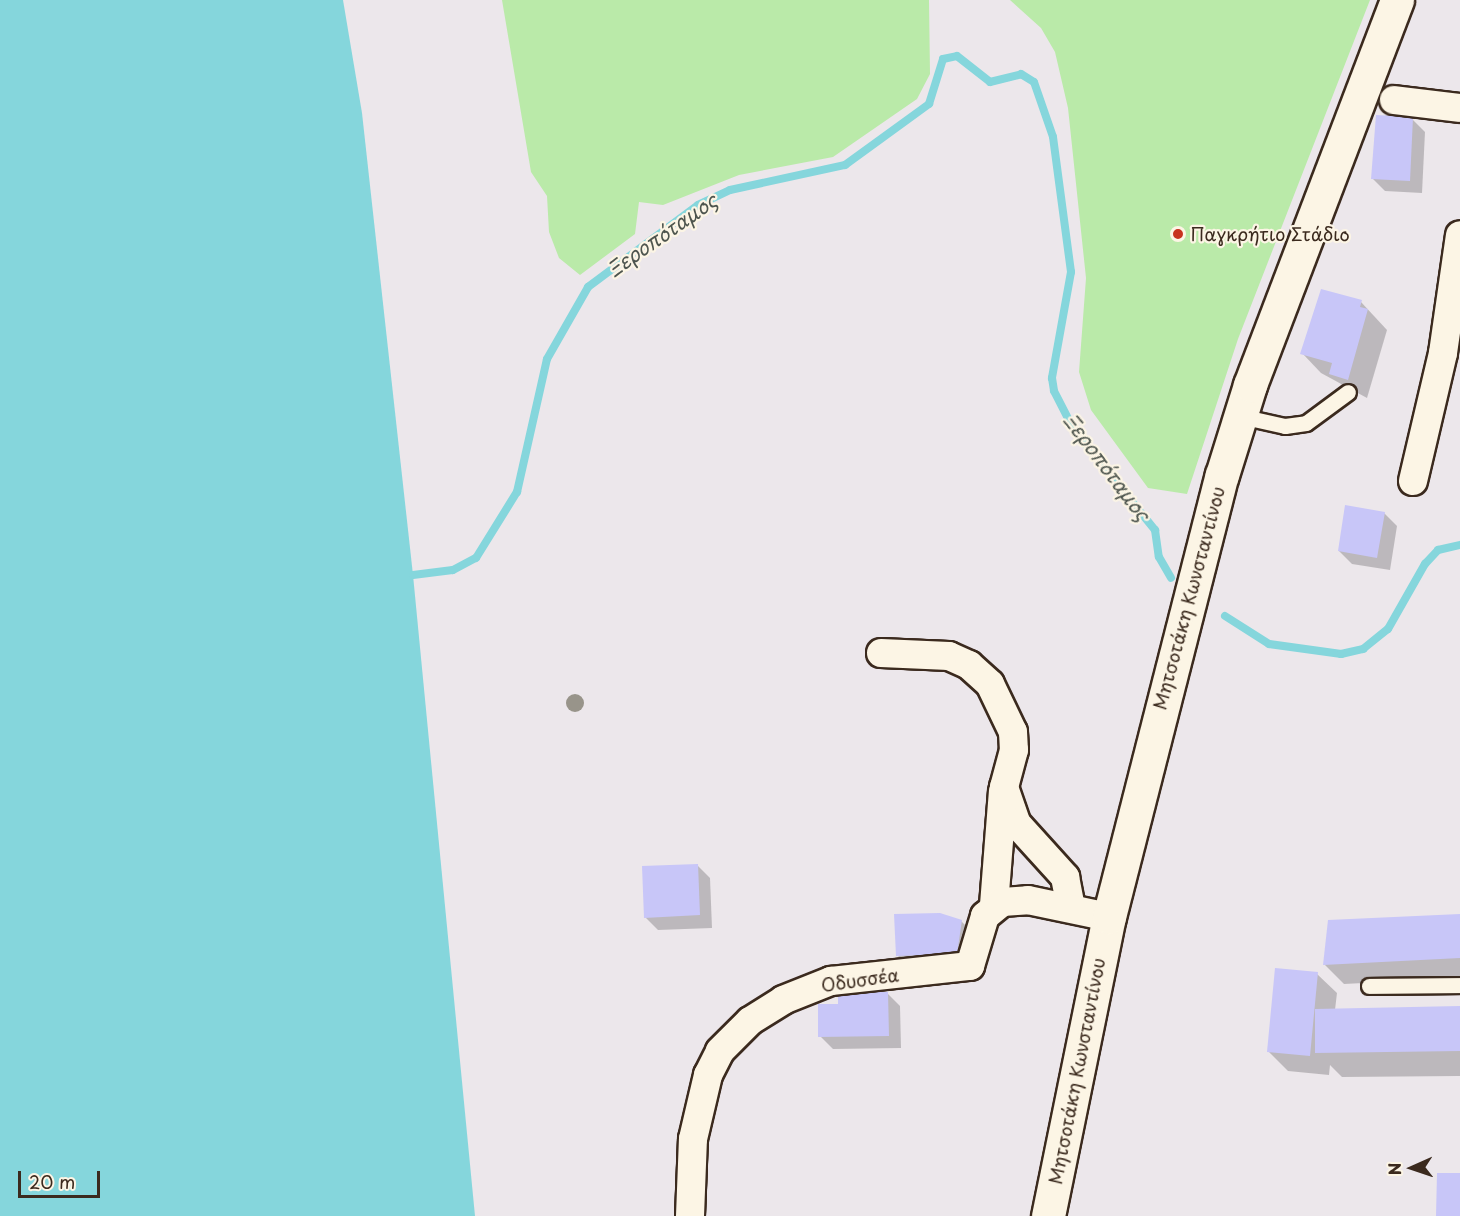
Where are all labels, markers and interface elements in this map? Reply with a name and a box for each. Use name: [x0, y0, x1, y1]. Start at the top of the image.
water label: Ξεροπόταμος: [603, 188, 721, 282]
place label: Παγκρήτιο Στάδιο: [1190, 223, 1350, 245]
marker: Παγκρήτιο Στάδιο: [1171, 227, 1185, 241]
water label: Ξεροπόταμος: [1059, 409, 1155, 525]
street label: Μητσοτάκη Κωνσταντίνου: [1149, 484, 1229, 712]
street label: Μητσοτάκη Κωνσταντίνου: [1044, 956, 1110, 1186]
street label: Οδυσσέα: [820, 964, 900, 996]
north arrow: [1382, 1138, 1442, 1198]
scale bar: [21, 1159, 104, 1197]
text: N: [1382, 1162, 1406, 1176]
text: 20 m: [29, 1168, 75, 1195]

